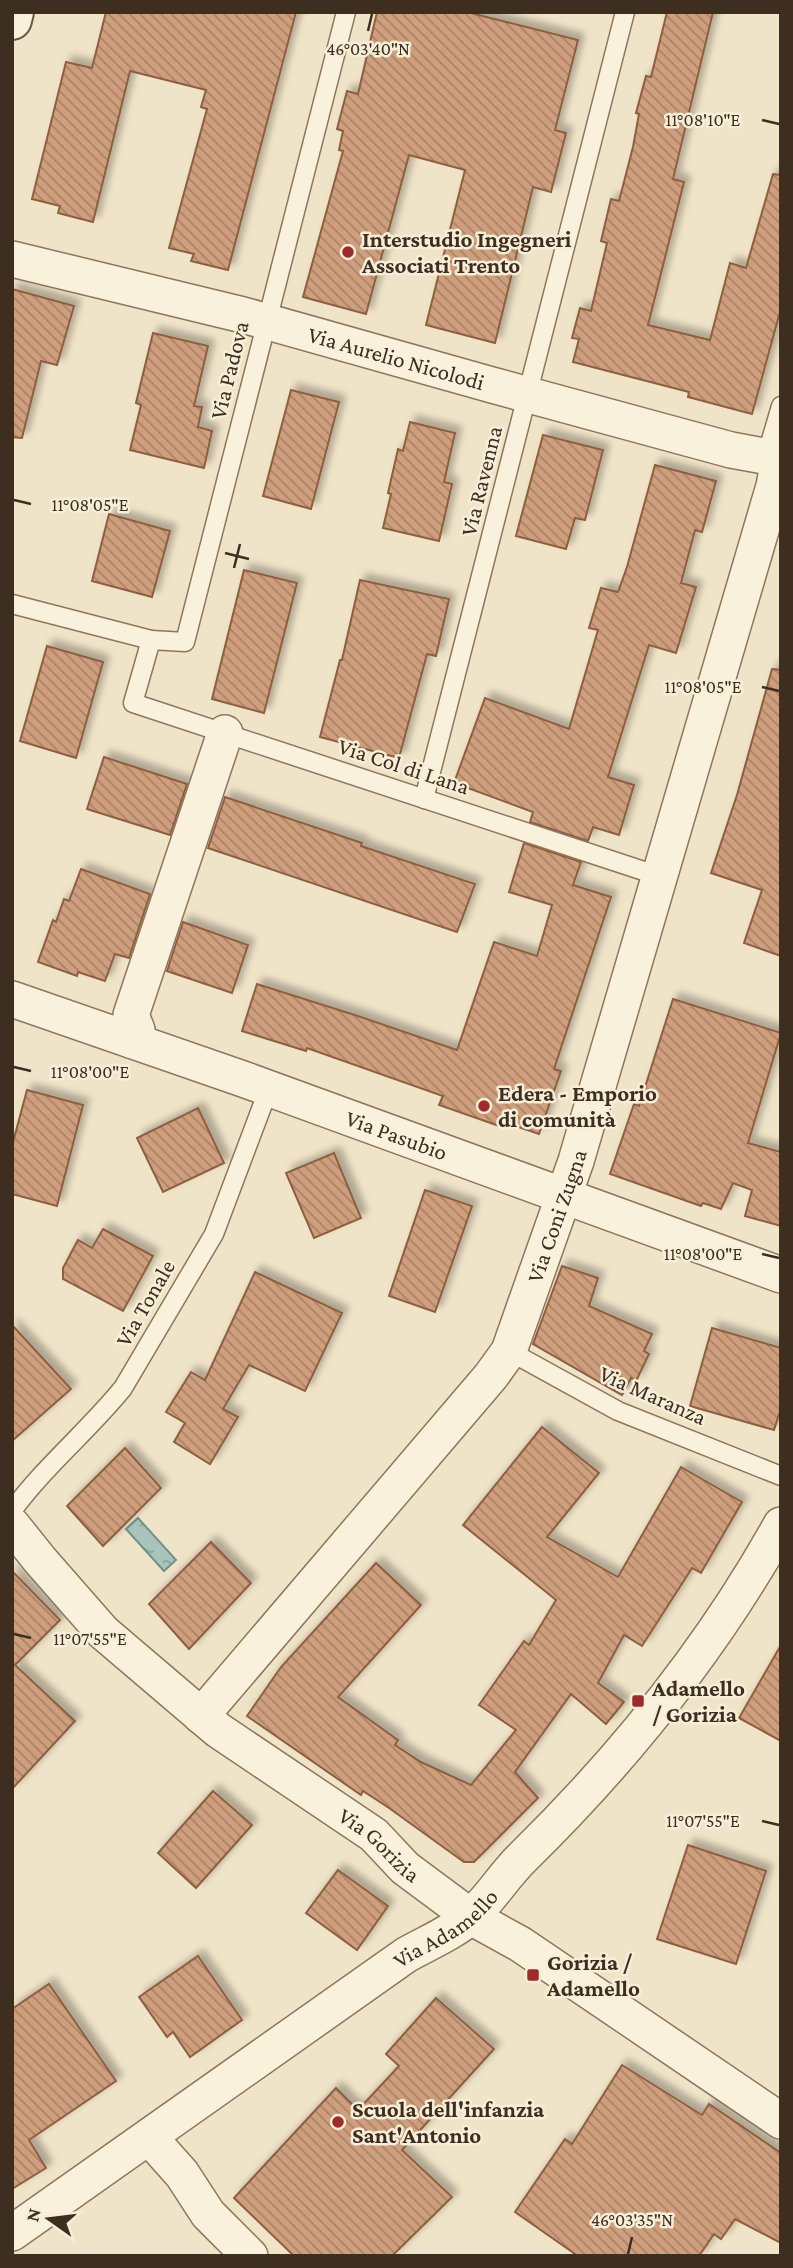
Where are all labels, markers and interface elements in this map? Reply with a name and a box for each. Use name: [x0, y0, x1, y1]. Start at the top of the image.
text: 46°03'40"N: [326, 39, 410, 59]
text: 11°08'10"E: [666, 110, 741, 130]
place label: Interstudio Ingegneri Associati Trento: [361, 226, 572, 278]
marker: Interstudio Ingegneri Associati Trento: [340, 244, 356, 260]
street label: Via Padova: [204, 318, 254, 422]
street label: Via Aurelio Nicolodi: [305, 321, 488, 395]
street label: Via Ravenna: [455, 423, 507, 539]
text: 11°08'05"E: [52, 495, 129, 515]
text: 11°08'05"E: [665, 677, 742, 697]
street label: Via Col di Lana: [335, 733, 473, 800]
text: 11°08'00"E: [51, 1062, 129, 1082]
place label: Edera - Emporio di comunità: [498, 1080, 657, 1132]
marker: Edera - Emporio di comunità: [476, 1098, 492, 1114]
street label: Via Pasubio: [342, 1105, 451, 1165]
street label: Via Coni Zugna: [521, 1146, 592, 1286]
text: 11°08'00"E: [664, 1244, 742, 1264]
street label: Via Tonale: [110, 1255, 180, 1351]
street label: Via Maranza: [595, 1360, 711, 1430]
text: 11°07'55"E: [53, 1629, 127, 1649]
place label: Adamello / Gorizia: [651, 1675, 745, 1727]
marker: Adamello / Gorizia: [630, 1693, 646, 1709]
street label: Via Gorizia: [334, 1802, 425, 1888]
text: 11°07'55"E: [666, 1811, 740, 1831]
street label: Via Adamello: [388, 1884, 503, 1973]
place label: Gorizia / Adamello: [546, 1949, 640, 2001]
marker: Gorizia / Adamello: [525, 1967, 541, 1983]
place label: Scuola dell'infanzia Sant'Antonio: [352, 2096, 545, 2148]
marker: Scuola dell'infanzia Sant'Antonio: [330, 2114, 346, 2130]
north arrow: [14, 2184, 84, 2254]
text: N: [21, 2206, 45, 2224]
text: 46°03'35"N: [591, 2210, 673, 2230]

